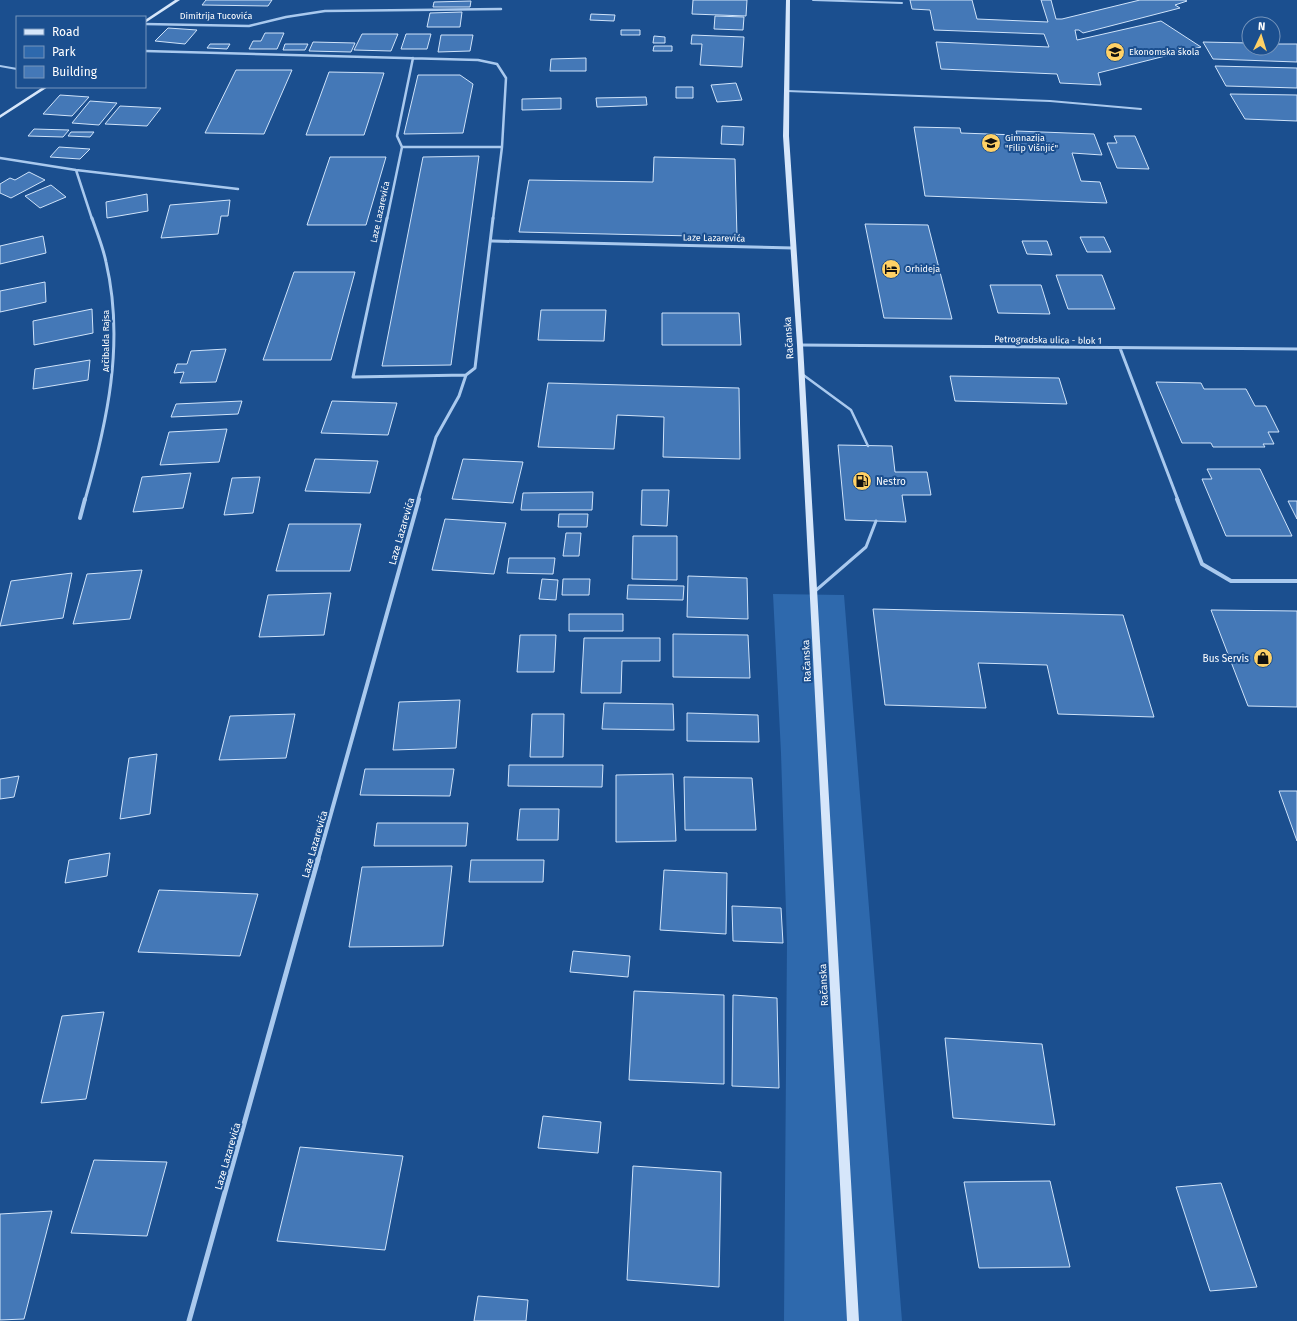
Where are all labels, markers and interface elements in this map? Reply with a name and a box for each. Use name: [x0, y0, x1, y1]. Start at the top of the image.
street label: Dimitrija Tucovića: [180, 11, 252, 21]
legend: [16, 16, 146, 88]
north arrow: [1241, 16, 1281, 56]
text: N: [1258, 20, 1266, 33]
text: Road: [52, 25, 80, 39]
school or university icon: Ekonomska škola: [1104, 41, 1126, 63]
text: Park: [52, 45, 76, 59]
place label: Ekonomska škola: [1129, 47, 1199, 57]
text: Building: [52, 65, 98, 79]
school or university icon: Gimnazija "Filip Višnjić": [980, 132, 1002, 154]
place label: Gimnazija "Filip Višnjić": [1005, 133, 1059, 153]
street label: Laze Lazarevića: [369, 180, 391, 244]
street label: Laze Lazarevića: [683, 232, 745, 244]
hotel icon: Orhideja: [880, 258, 902, 280]
place label: Orhideja: [905, 264, 940, 274]
street label: Arčibalda Rajsa: [101, 310, 111, 372]
street label: Račanska: [782, 316, 796, 360]
street label: Petrogradska ulica - blok 1: [994, 334, 1102, 346]
fuel station icon: Nestro: [851, 470, 873, 492]
place label: Nestro: [876, 476, 906, 488]
street label: Laze Lazarevića: [387, 496, 417, 566]
street label: Račanska: [800, 639, 814, 682]
shop icon: Bus Servis: [1252, 647, 1274, 669]
place label: Bus Servis: [1203, 653, 1249, 665]
street label: Laze Lazarevića: [300, 809, 330, 879]
street label: Račanska: [817, 963, 831, 1006]
street label: Laze Lazarevića: [213, 1121, 243, 1191]

